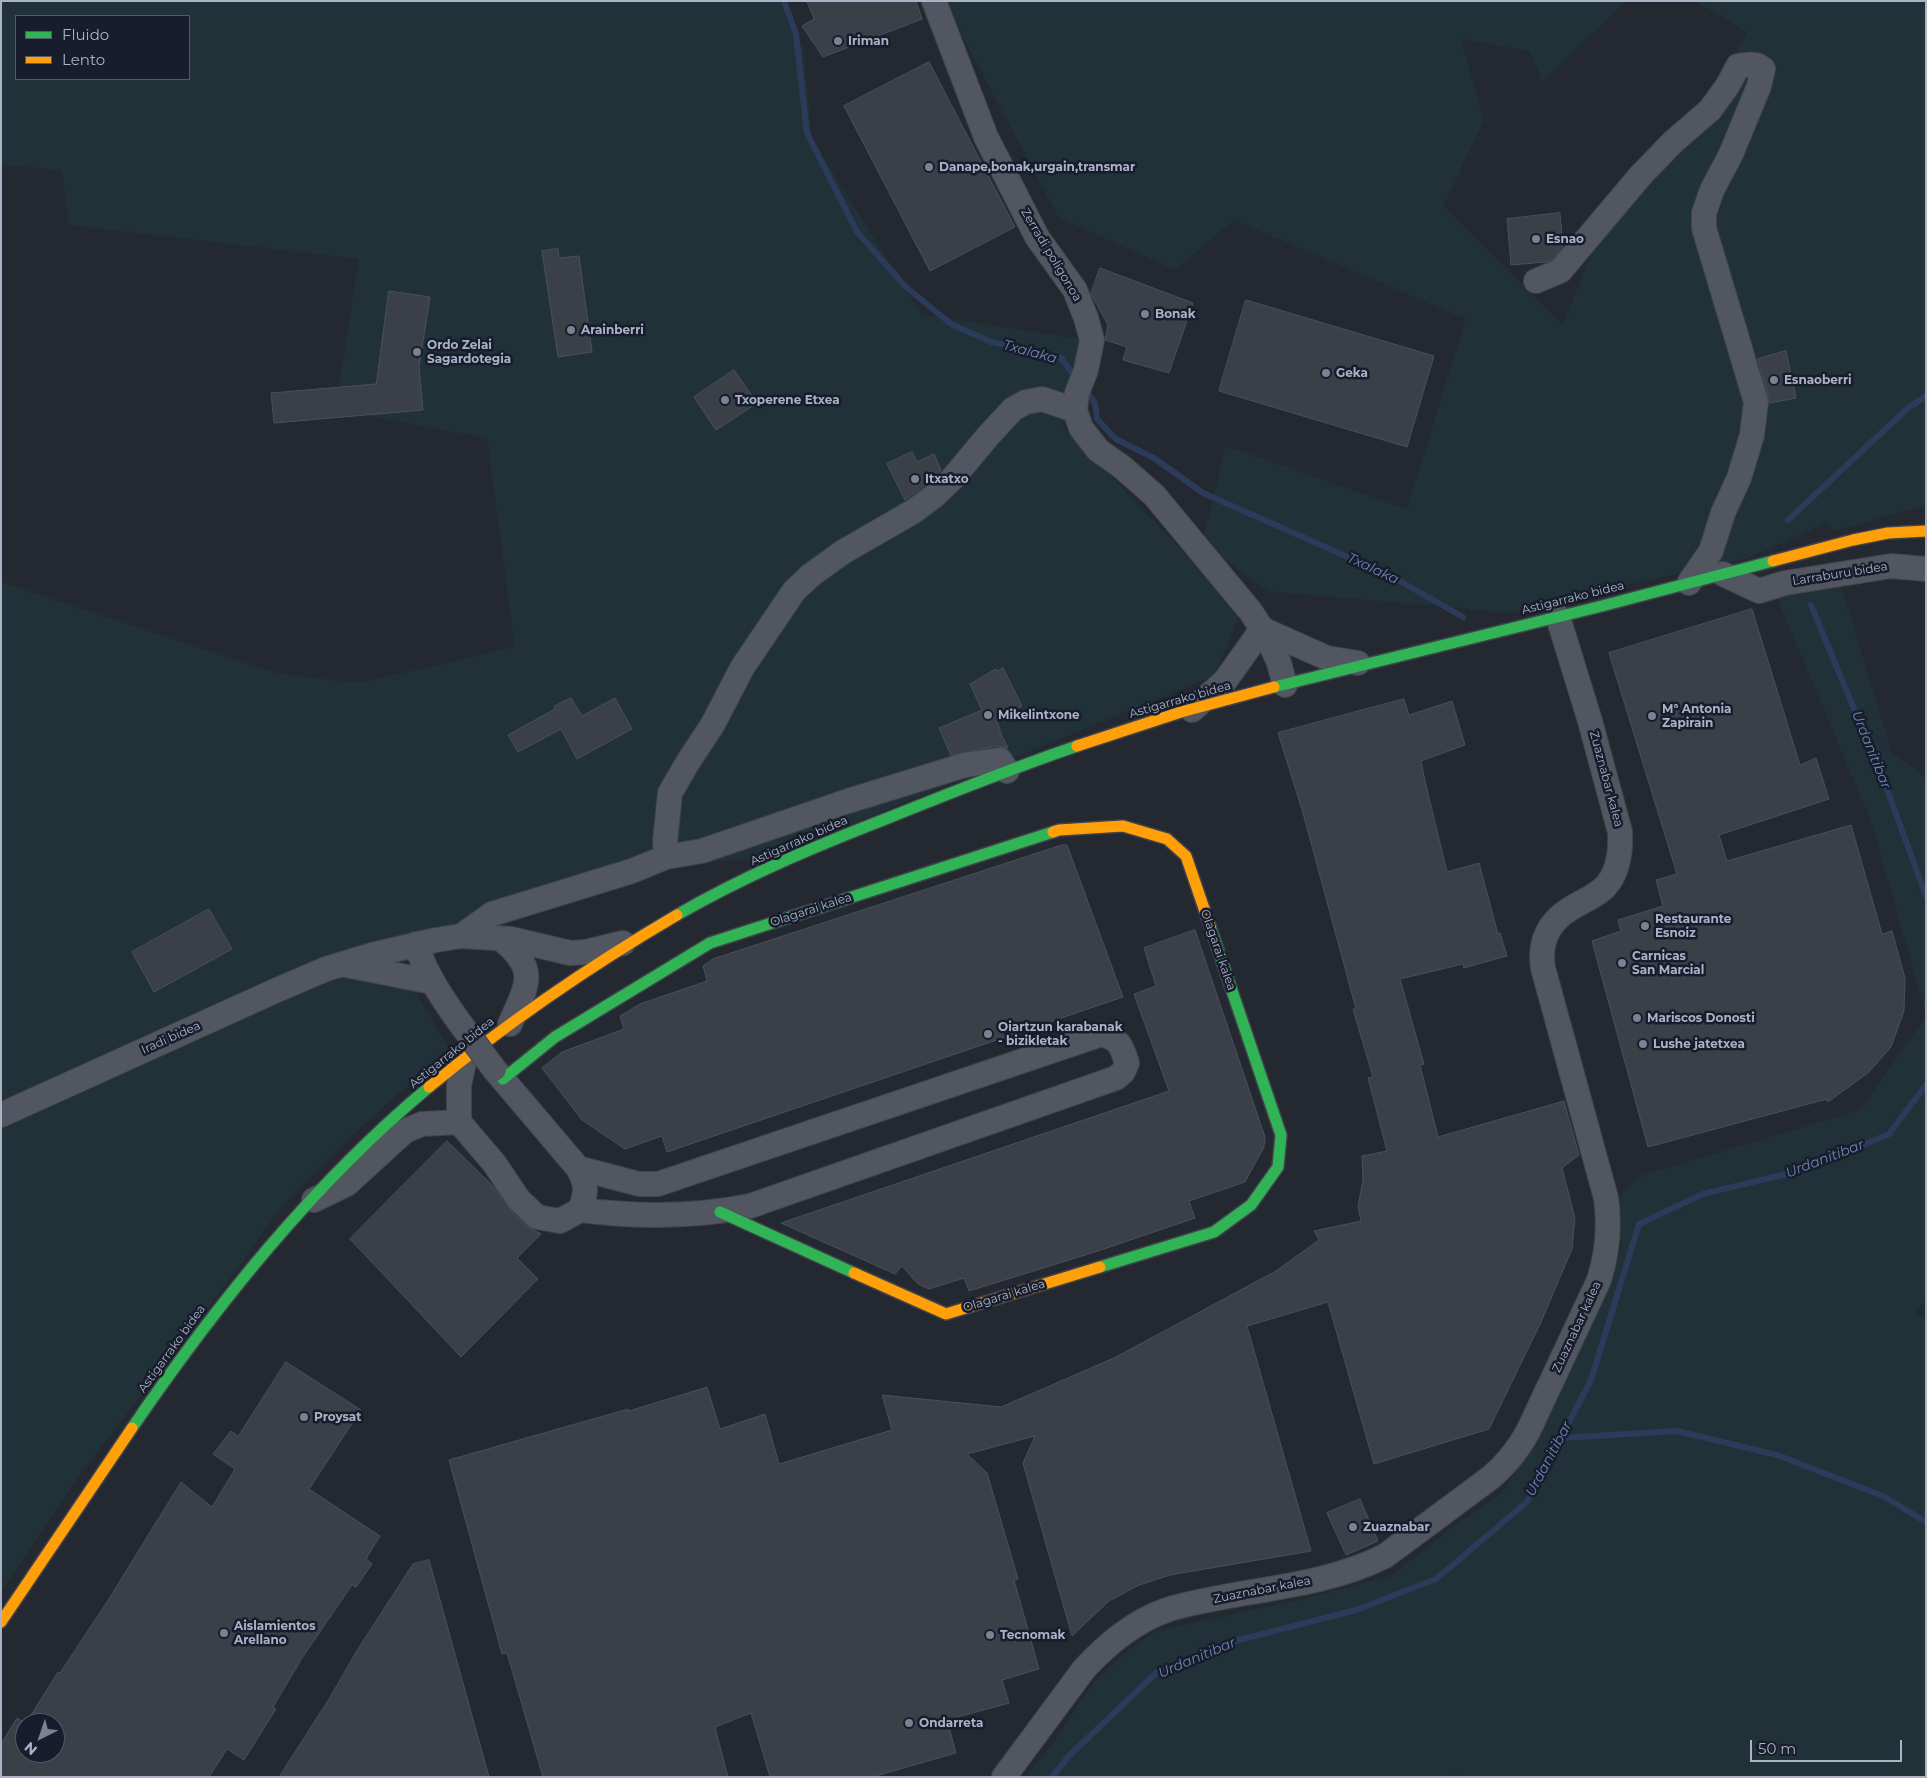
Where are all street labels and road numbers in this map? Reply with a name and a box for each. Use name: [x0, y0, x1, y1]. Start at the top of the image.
street label: Zerradi poligonoa: [1018, 206, 1084, 304]
street label: Larraburu bidea: [1791, 559, 1889, 589]
street label: Astigarrako bidea: [1520, 578, 1626, 618]
street label: Astigarrako bidea: [1127, 679, 1233, 721]
street label: Zuaznabar kalea: [1586, 729, 1626, 829]
street label: Astigarrako bidea: [748, 813, 850, 869]
street label: Olagarai kalea: [768, 890, 854, 930]
street label: Olagarai kalea: [1197, 907, 1239, 993]
street label: Astigarrako bidea: [407, 1014, 497, 1092]
street label: Iradi bidea: [139, 1019, 203, 1057]
street label: Olagarai kalea: [961, 1277, 1047, 1315]
street label: Zuaznabar kalea: [1550, 1279, 1604, 1375]
street label: Astigarrako bidea: [135, 1302, 209, 1396]
street label: Zuaznabar kalea: [1212, 1574, 1312, 1606]

